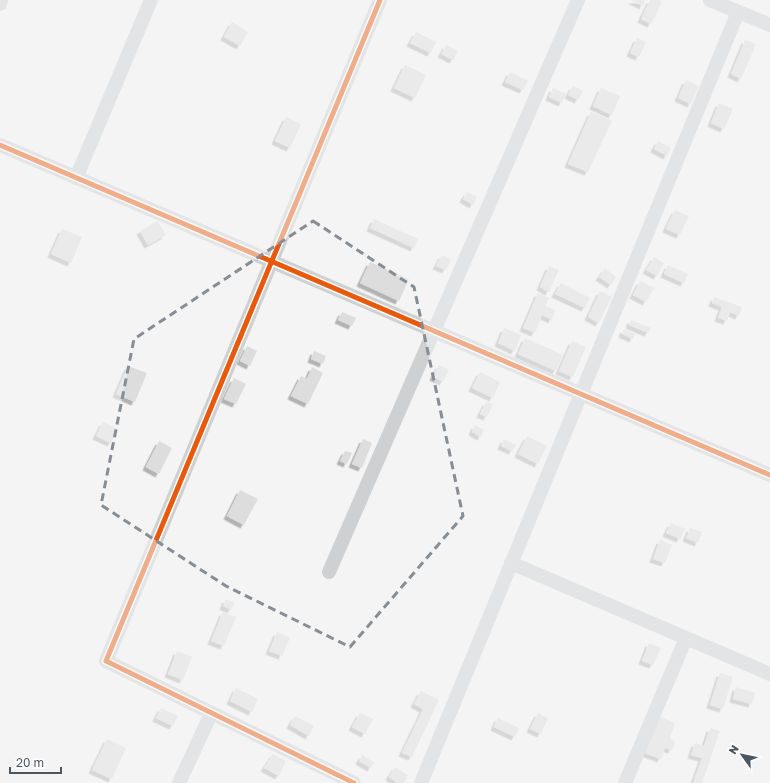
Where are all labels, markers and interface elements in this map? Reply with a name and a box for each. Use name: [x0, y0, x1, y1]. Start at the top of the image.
north arrow: [722, 735, 762, 775]
text: N: [725, 742, 741, 756]
scale bar: [10, 749, 61, 775]
text: 20 m: [16, 755, 44, 770]

